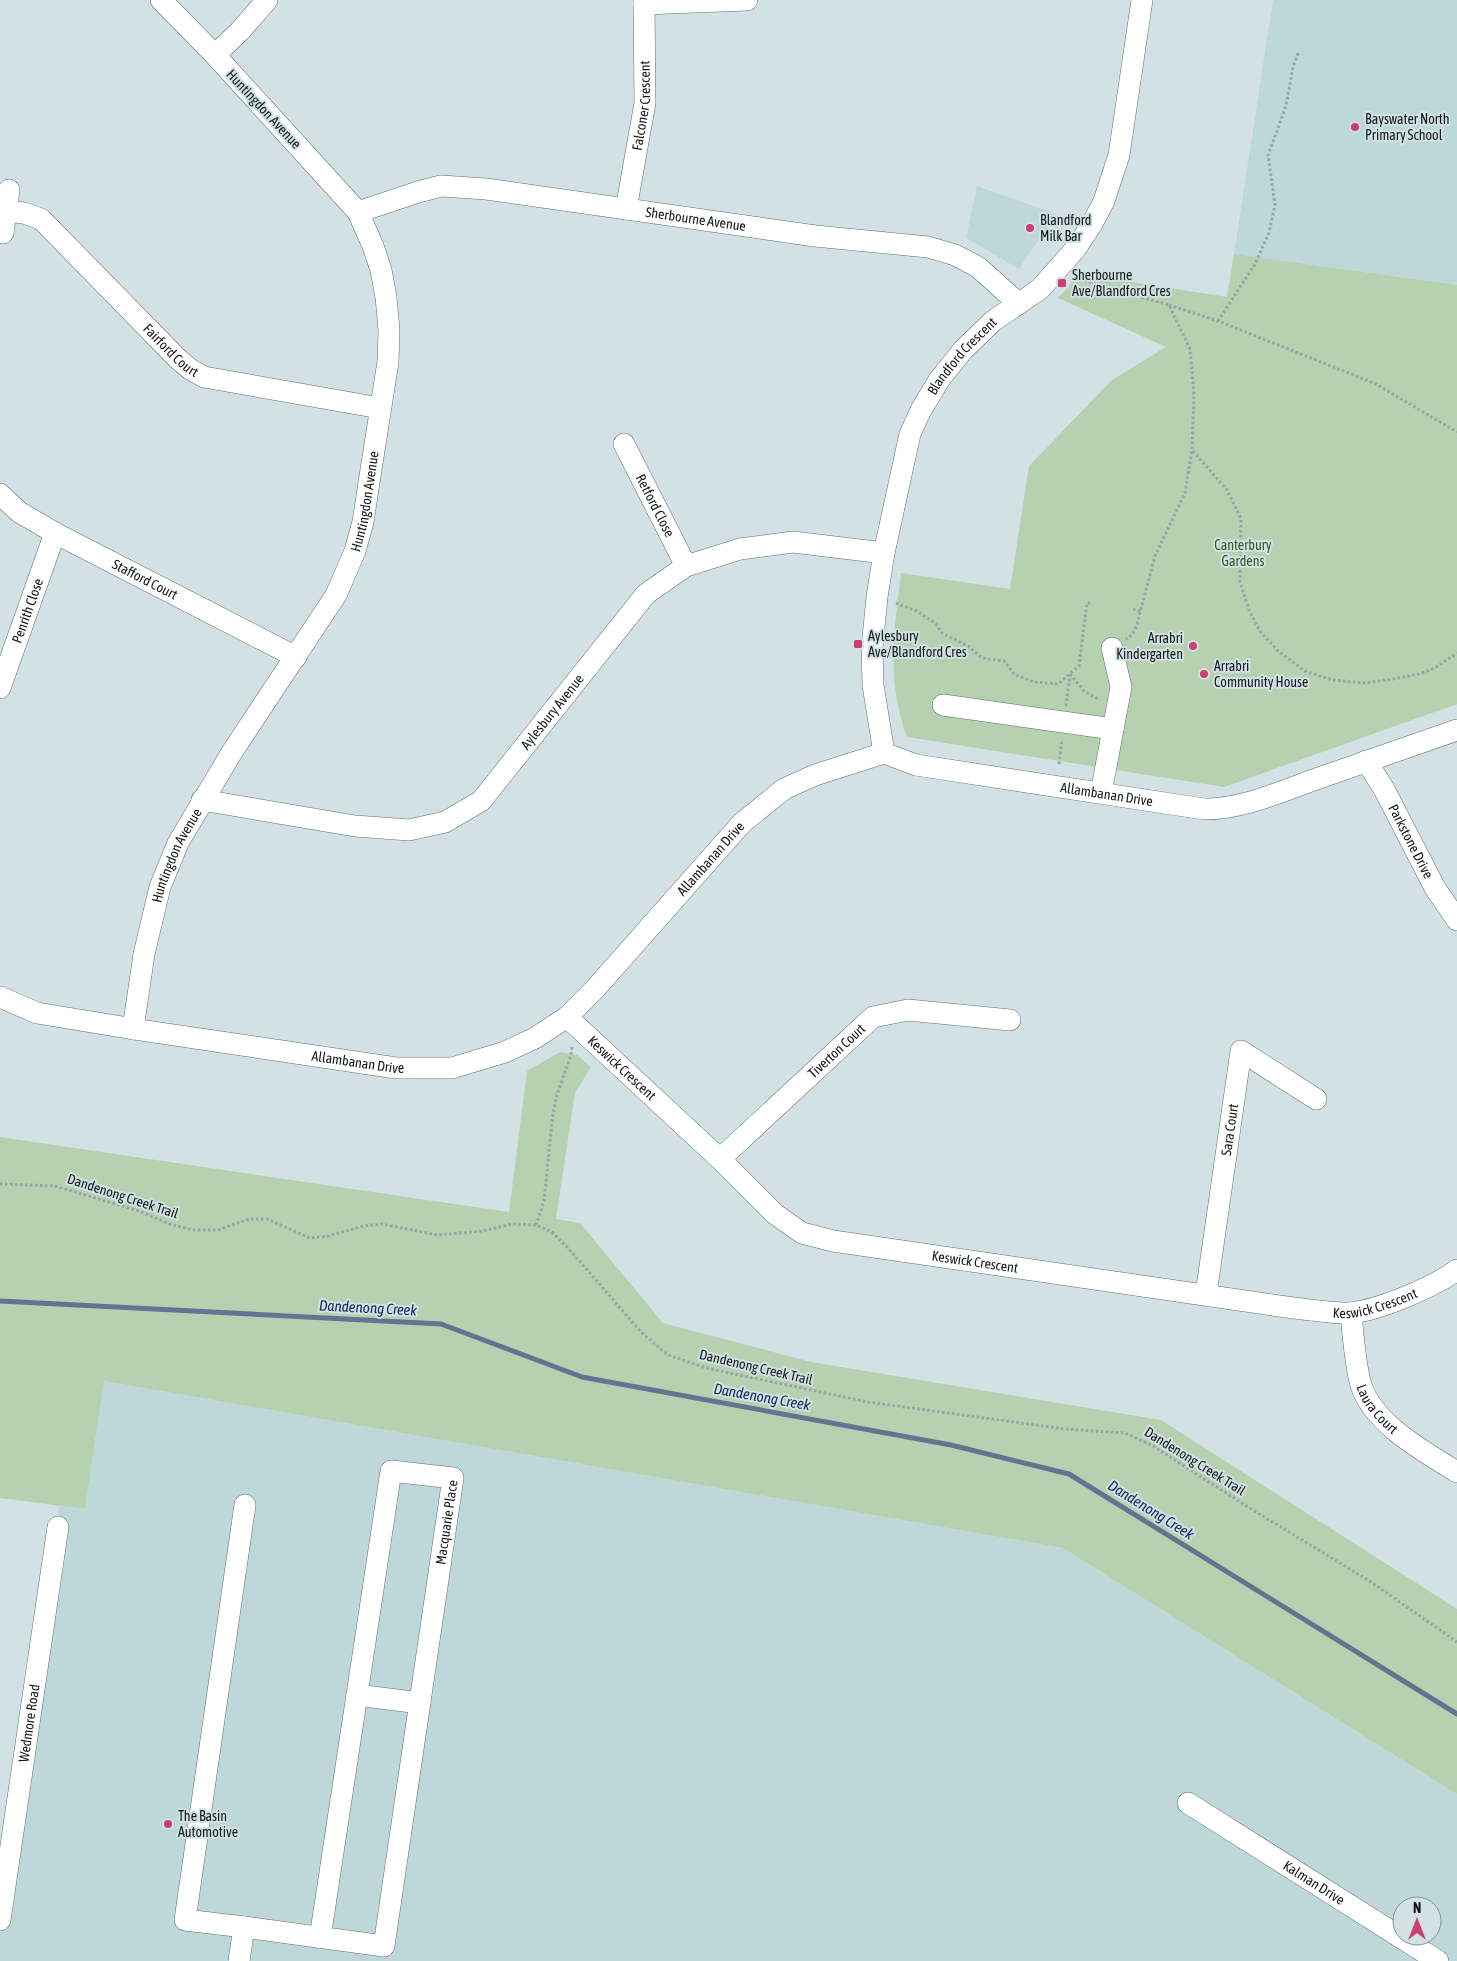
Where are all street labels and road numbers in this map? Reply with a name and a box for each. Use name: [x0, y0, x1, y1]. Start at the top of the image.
street label: Falconer Crescent: [629, 60, 653, 152]
street label: Huntingdon Avenue: [223, 66, 305, 152]
street label: Sherbourne Avenue: [645, 204, 747, 234]
street label: Blandford Crescent: [924, 314, 1000, 398]
street label: Fairford Court: [140, 321, 201, 380]
street label: Huntingdon Avenue: [347, 450, 382, 554]
street label: Retford Close: [633, 471, 678, 540]
street label: Stafford Court: [110, 556, 180, 603]
street label: Penrith Close: [9, 576, 46, 645]
street label: Aylesbury Avenue: [517, 671, 587, 753]
street label: Allambanan Drive: [1059, 779, 1154, 809]
street label: Parkstone Drive: [1385, 801, 1437, 881]
street label: Huntingdon Avenue: [149, 805, 205, 904]
street label: Allambanan Drive: [674, 818, 747, 899]
street label: Tiverton Court: [805, 1020, 868, 1081]
street label: Keswick Crescent: [585, 1033, 659, 1103]
street label: Allambanan Drive: [311, 1048, 404, 1076]
street label: Sara Court: [1218, 1103, 1241, 1157]
street label: Dandenong Creek Trail: [65, 1170, 181, 1222]
street label: Keswick Crescent: [931, 1247, 1019, 1276]
street label: Keswick Crescent: [1332, 1285, 1420, 1321]
street label: Dandenong Creek Trail: [698, 1346, 815, 1388]
street label: Laura Court: [1353, 1382, 1401, 1437]
street label: Dandenong Creek Trail: [1142, 1423, 1249, 1499]
street label: Macquarie Place: [432, 1479, 461, 1566]
street label: Wedmore Road: [15, 1683, 43, 1763]
street label: Kalman Drive: [1280, 1857, 1348, 1908]

